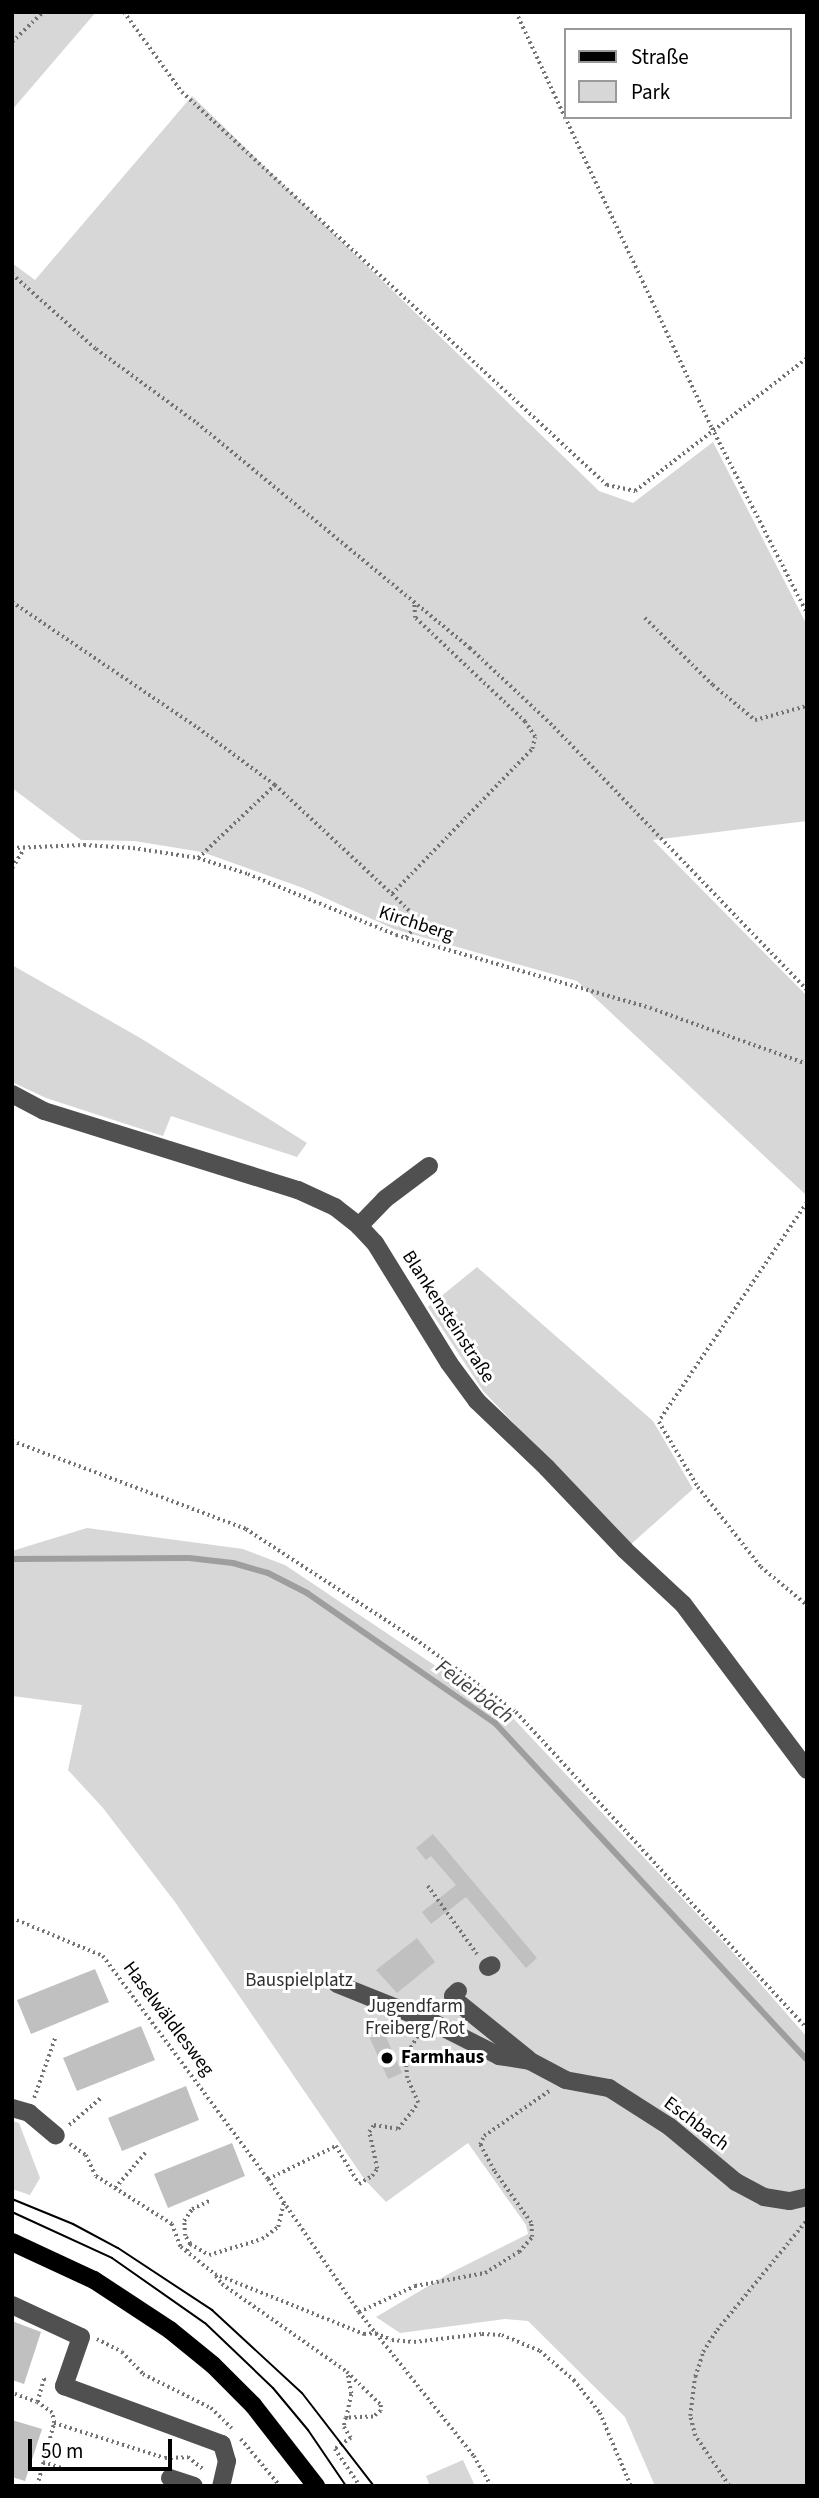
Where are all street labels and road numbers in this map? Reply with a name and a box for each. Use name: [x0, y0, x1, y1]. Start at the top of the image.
street label: Kirchberg: [376, 901, 456, 947]
street label: Blankensteinstraße: [397, 1247, 499, 1387]
street label: Haselwäldlesweg: [118, 1957, 218, 2081]
street label: Eschbach: [659, 2092, 733, 2156]

